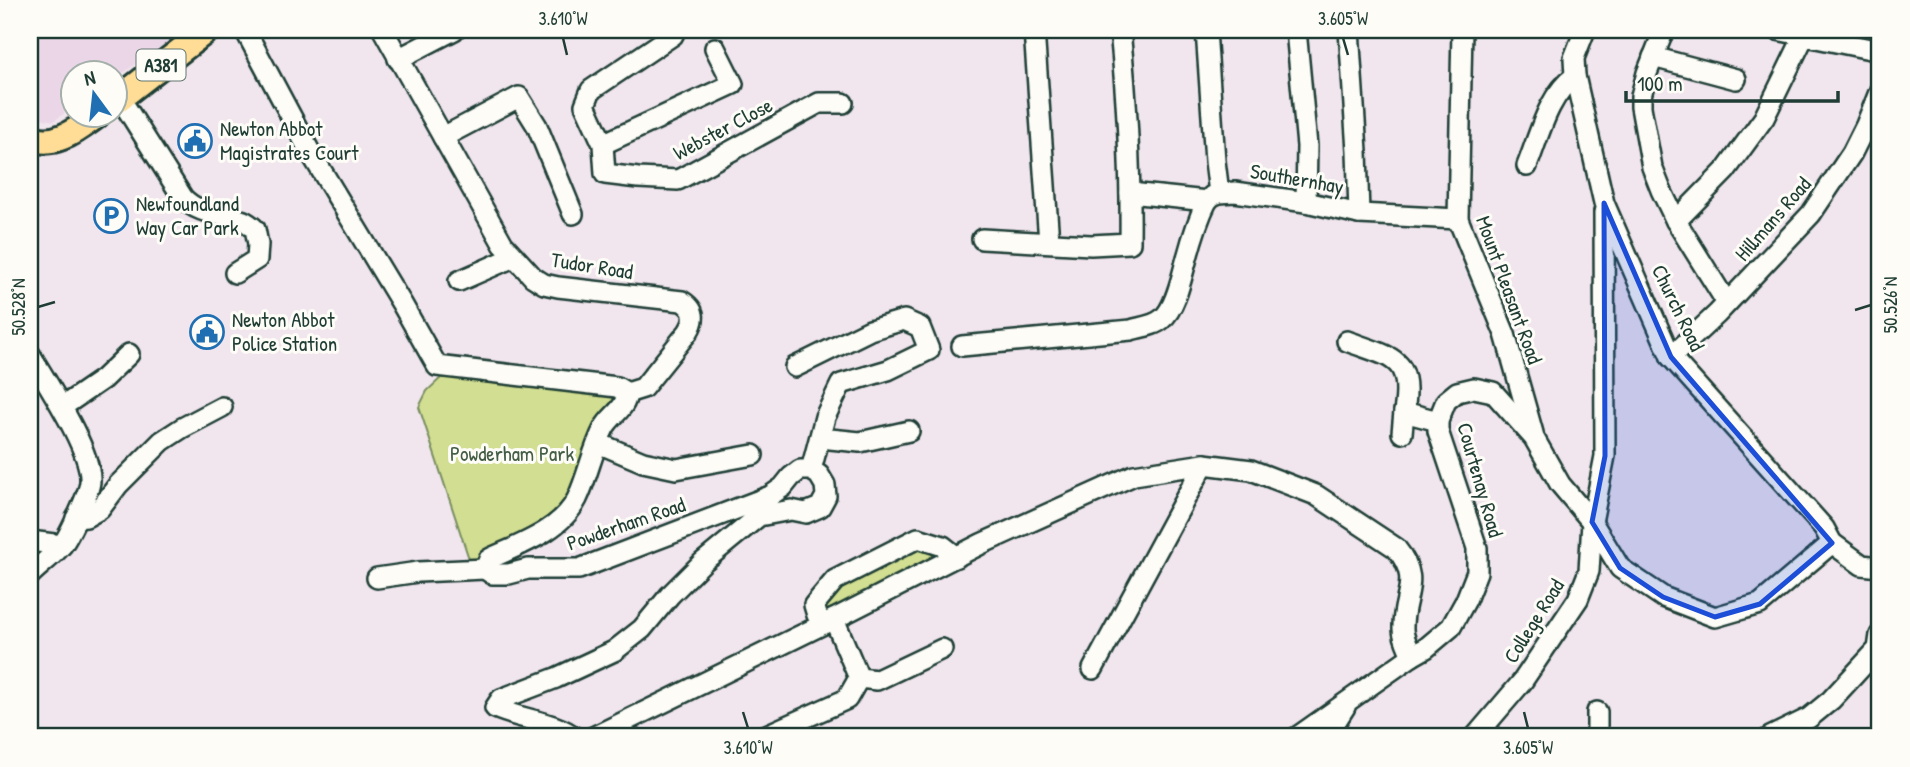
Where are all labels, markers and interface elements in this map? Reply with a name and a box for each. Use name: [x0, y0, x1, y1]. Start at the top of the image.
text: 3.610°W: [539, 6, 587, 31]
text: 3.605°W: [1318, 6, 1368, 31]
road number: A381: [136, 50, 186, 80]
north arrow: [60, 60, 130, 130]
scale bar: [1626, 60, 1838, 104]
text: N: [81, 64, 98, 91]
text: 100 m: [1637, 69, 1683, 98]
street label: Webster Close: [668, 90, 777, 167]
place label: Newton Abbot Magistrates Court: [220, 114, 359, 167]
public building icon: Newton Abbot Magistrates Court: [176, 122, 214, 160]
street label: Southernhay: [1248, 156, 1346, 201]
street label: Hillmans Road: [1728, 170, 1817, 267]
place label: Newfoundland Way Car Park: [136, 189, 239, 242]
parking icon: Newfoundland Way Car Park: [92, 197, 130, 235]
street label: Mount Pleasant Road: [1469, 212, 1550, 368]
street label: Tudor Road: [549, 245, 635, 286]
street label: Church Road: [1645, 260, 1712, 356]
text: 50.526°N: [1878, 277, 1903, 333]
text: 50.528°N: [6, 278, 31, 336]
place label: Newton Abbot Police Station: [232, 305, 337, 358]
public building icon: Newton Abbot Police Station: [188, 313, 226, 351]
street label: Courtenay Road: [1450, 419, 1511, 541]
park label: Powderham Park: [450, 439, 574, 468]
street label: Powderham Road: [563, 490, 689, 557]
street label: College Road: [1496, 573, 1571, 668]
text: 3.610°W: [724, 735, 772, 760]
text: 3.605°W: [1503, 735, 1553, 760]

